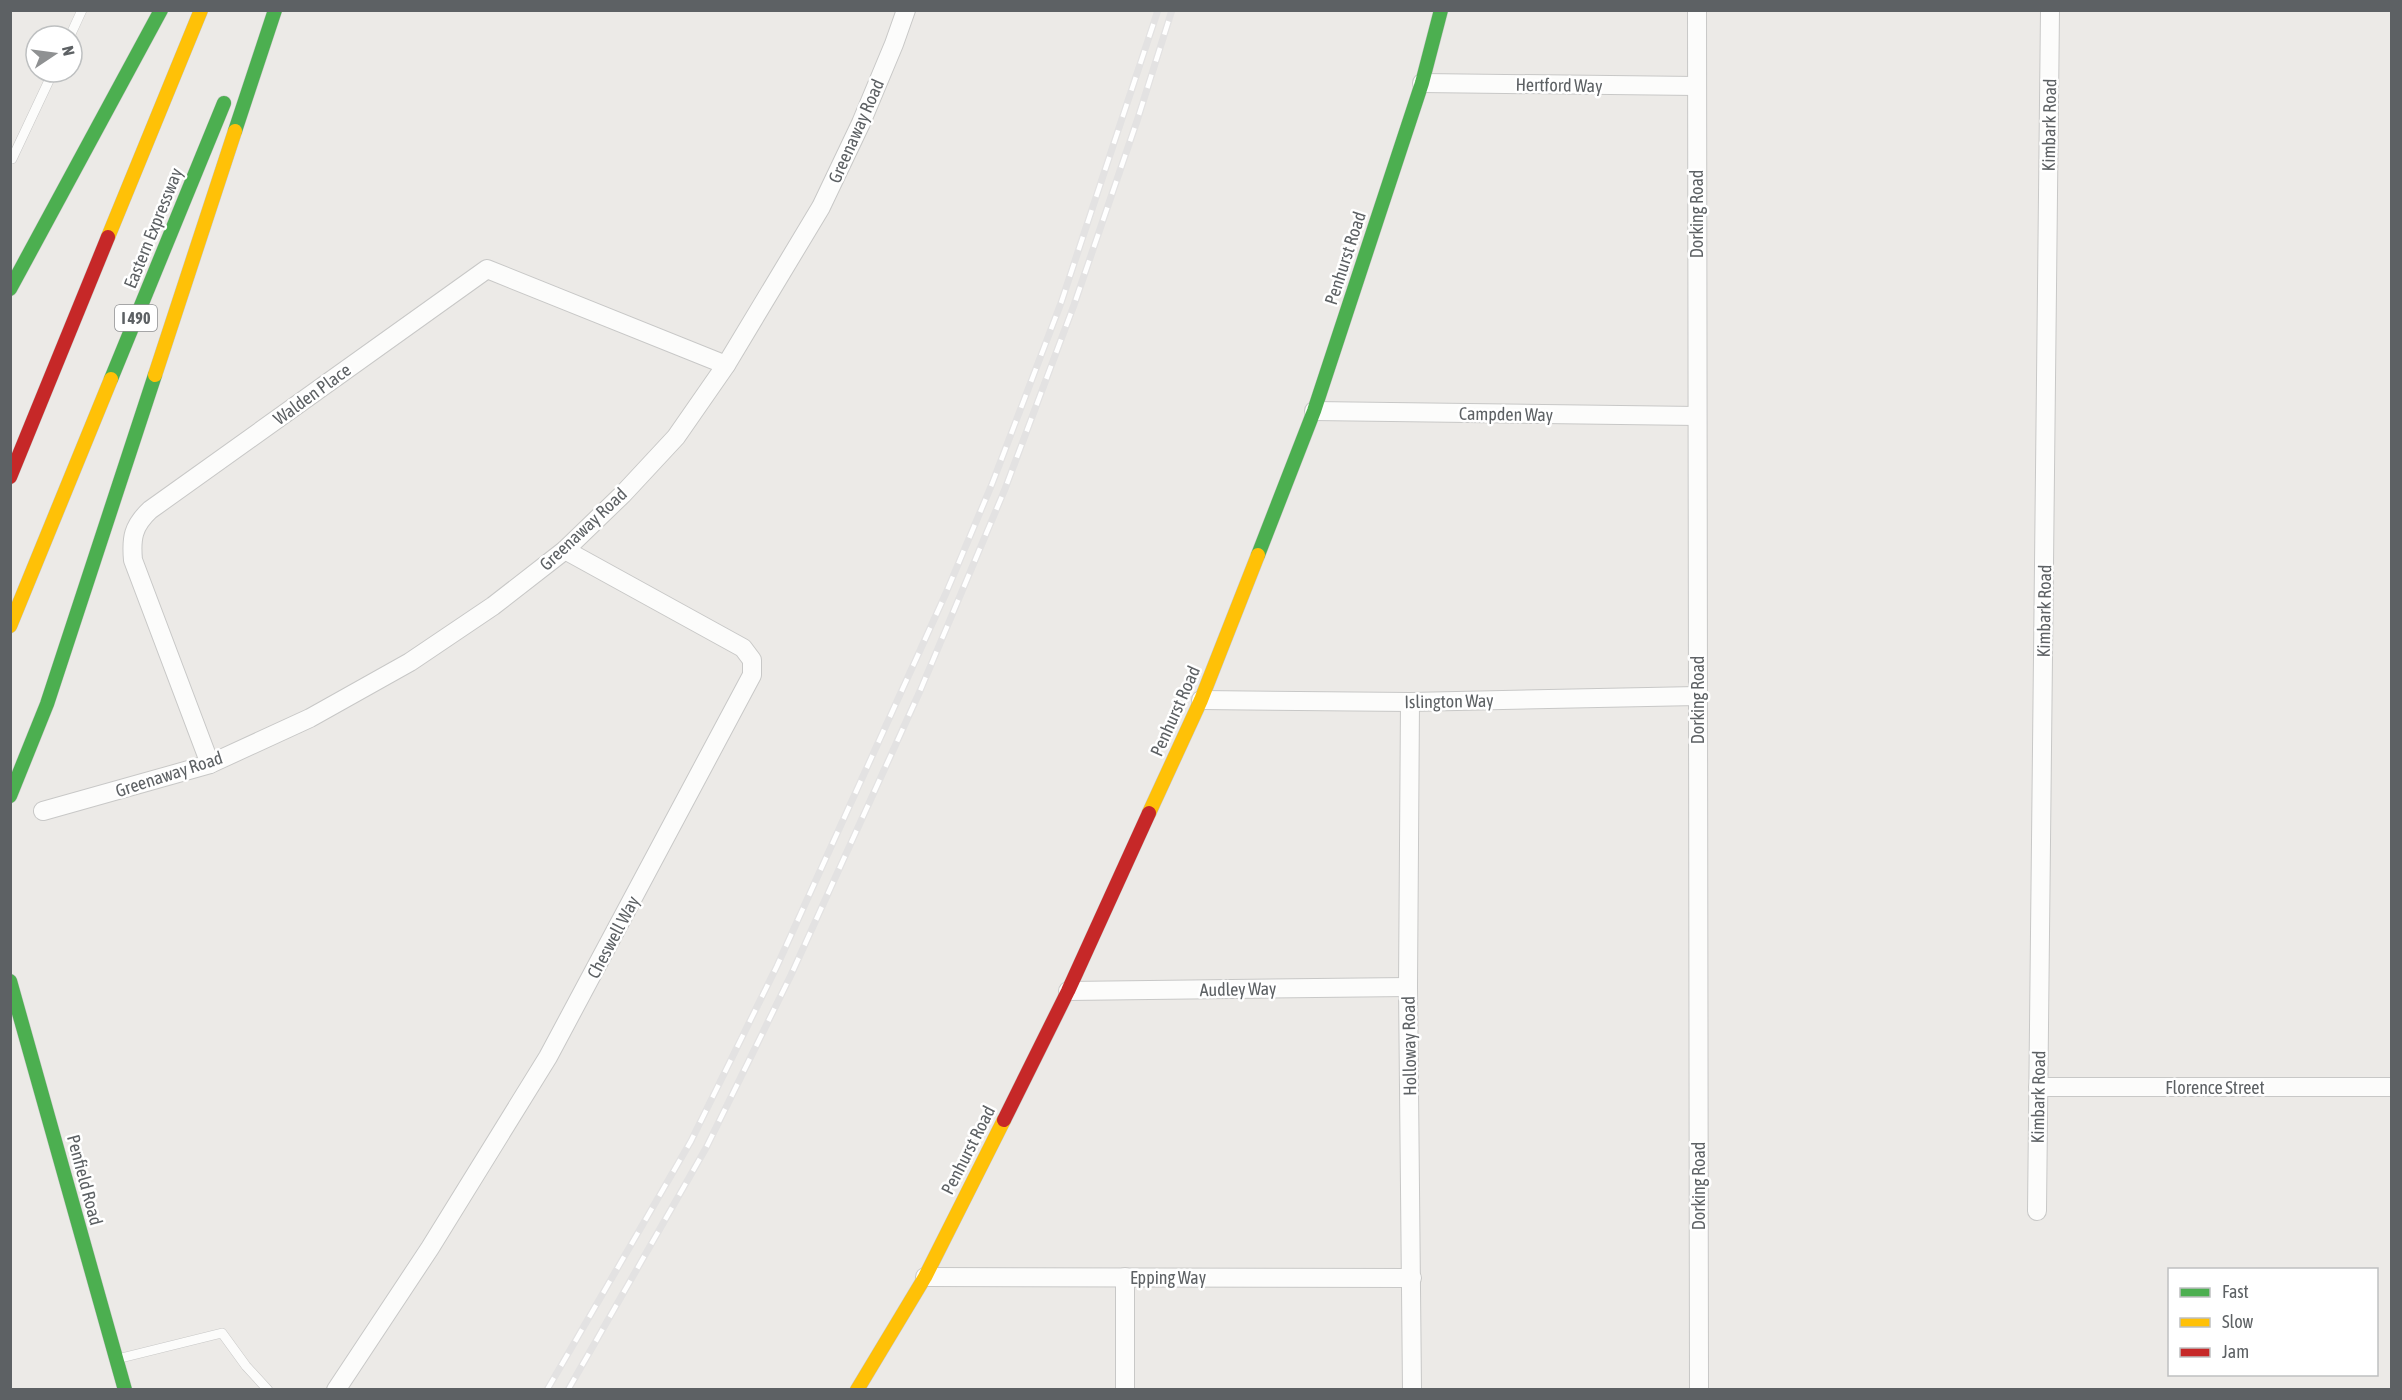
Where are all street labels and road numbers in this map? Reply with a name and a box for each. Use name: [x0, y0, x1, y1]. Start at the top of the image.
street label: Hertford Way: [1515, 74, 1603, 96]
street label: Greenaway Road: [824, 76, 888, 186]
street label: Kimbark Road: [2038, 78, 2060, 172]
street label: Eastern Expressway: [119, 165, 187, 291]
street label: Dorking Road: [1686, 170, 1707, 258]
street label: Penhurst Road: [1320, 209, 1370, 307]
road number: I 490: [115, 305, 157, 331]
street label: Walden Place: [269, 359, 355, 429]
street label: Campden Way: [1459, 403, 1553, 425]
street label: Greenaway Road: [535, 483, 631, 575]
street label: Kimbark Road: [2033, 564, 2055, 658]
street label: Dorking Road: [1687, 656, 1708, 744]
street label: Penhurst Road: [1146, 663, 1204, 759]
street label: Islington Way: [1404, 690, 1494, 712]
street label: Greenaway Road: [113, 747, 225, 801]
street label: Cheswell Way: [583, 892, 643, 982]
street label: Audley Way: [1199, 978, 1277, 1000]
street label: Holloway Road: [1398, 996, 1420, 1096]
street label: Kimbark Road: [2027, 1050, 2049, 1144]
street label: Florence Street: [2165, 1077, 2265, 1098]
street label: Penhurst Road: [937, 1102, 999, 1198]
street label: Penfield Road: [63, 1132, 107, 1228]
street label: Dorking Road: [1688, 1142, 1709, 1230]
street label: Epping Way: [1130, 1267, 1206, 1288]

